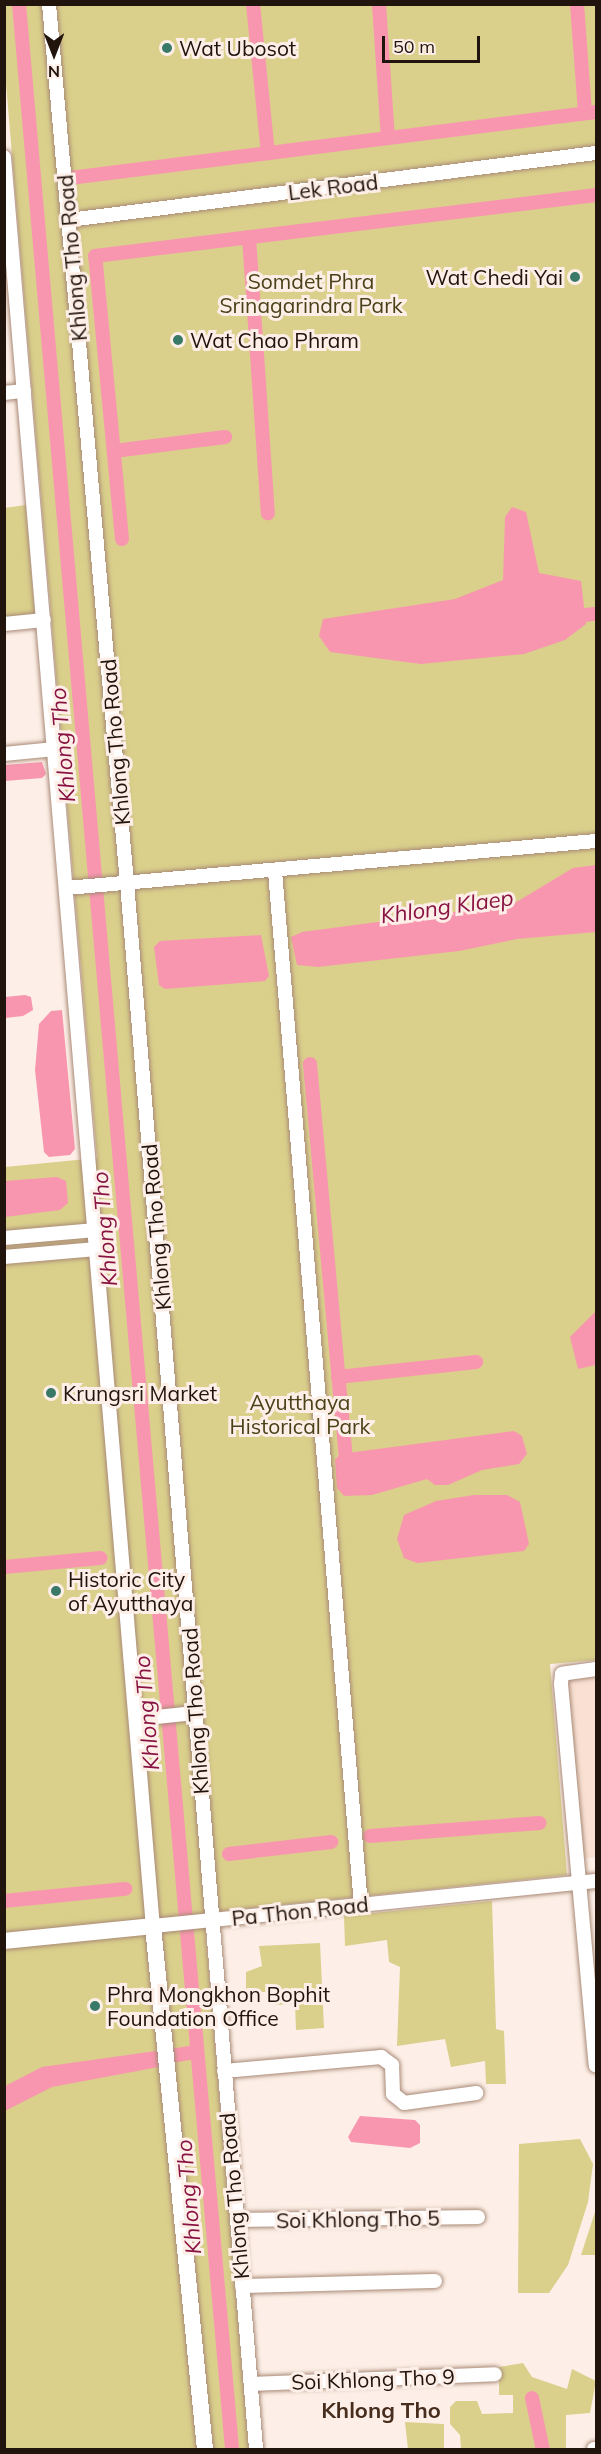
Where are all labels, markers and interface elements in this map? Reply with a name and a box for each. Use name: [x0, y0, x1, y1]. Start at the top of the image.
north arrow: [24, 24, 84, 84]
scale bar: [385, 24, 482, 62]
place label: Wat Ubosot: [179, 35, 296, 61]
text: 50 m: [393, 35, 435, 58]
marker: Wat Ubosot: [160, 41, 174, 55]
text: N: [48, 62, 60, 82]
street label: Lek Road: [287, 169, 379, 205]
street label: Khlong Tho Road: [52, 174, 92, 342]
place label: Wat Chedi Yai: [426, 264, 563, 290]
park label: Somdet Phra Srinagarindra Park: [219, 268, 403, 318]
marker: Wat Chedi Yai: [568, 270, 582, 284]
place label: Wat Chao Phram: [190, 327, 359, 353]
marker: Wat Chao Phram: [171, 333, 185, 347]
street label: Khlong Tho Road: [95, 658, 135, 826]
water label: Khlong Tho: [45, 686, 81, 804]
water label: Khlong Klaep: [379, 885, 515, 929]
street label: Khlong Tho Road: [136, 1143, 176, 1311]
water label: Khlong Tho: [87, 1170, 123, 1288]
place label: Krungsri Market: [63, 1380, 217, 1406]
marker: Krungsri Market: [44, 1386, 58, 1400]
park label: Ayutthaya Historical Park: [230, 1389, 370, 1439]
place label: Historic City of Ayutthaya: [68, 1566, 193, 1616]
marker: Historic City of Ayutthaya: [49, 1584, 63, 1598]
street label: Khlong Tho Road: [177, 1627, 213, 1795]
water label: Khlong Tho: [129, 1654, 165, 1772]
street label: Pa Thon Road: [230, 1891, 370, 1931]
place label: Phra Mongkhon Bophit Foundation Office: [107, 1981, 330, 2031]
marker: Phra Mongkhon Bophit Foundation Office: [88, 1999, 102, 2013]
street label: Khlong Tho Road: [214, 2112, 254, 2280]
water label: Khlong Tho: [171, 2138, 207, 2256]
street label: Soi Khlong Tho 5: [276, 2205, 440, 2233]
street label: Soi Khlong Tho 9: [291, 2364, 455, 2394]
district label: Khlong Tho: [321, 2398, 441, 2424]

